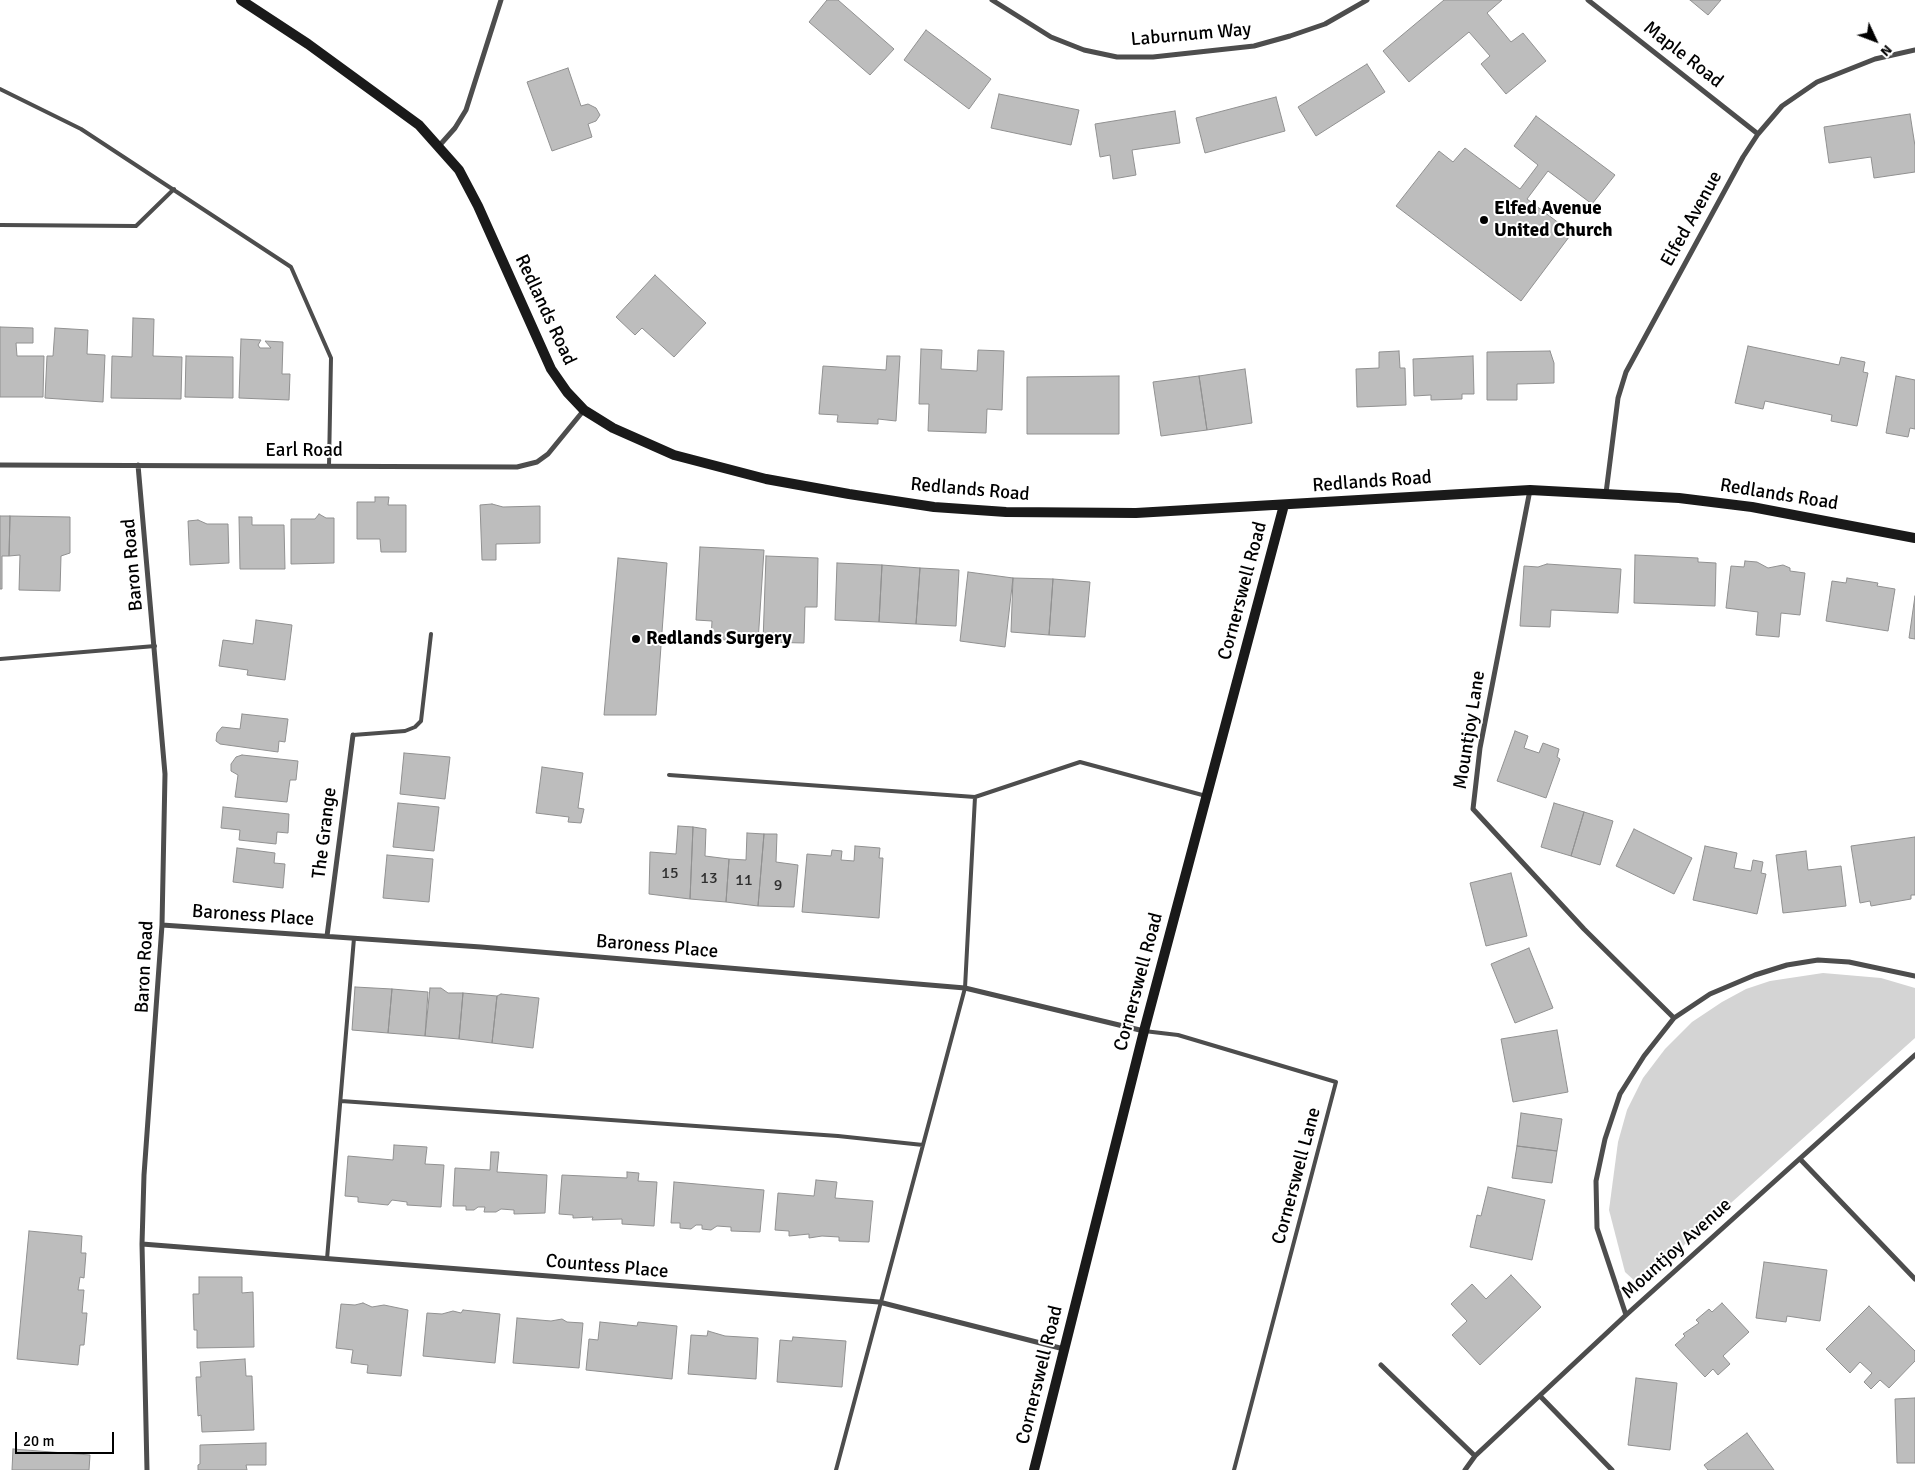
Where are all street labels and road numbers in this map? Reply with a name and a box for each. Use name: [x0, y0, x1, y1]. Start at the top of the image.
street label: Maple Road: [1639, 17, 1727, 93]
street label: Laburnum Way: [1130, 18, 1252, 52]
street label: Elfed Avenue: [1656, 167, 1728, 271]
street label: Redlands Road: [509, 251, 581, 369]
street label: Earl Road: [265, 440, 343, 462]
street label: Redlands Road: [1312, 466, 1432, 498]
street label: Redlands Road: [909, 473, 1031, 507]
street label: Redlands Road: [1718, 474, 1840, 516]
street label: Baron Road: [118, 518, 148, 612]
street label: Cornerswell Road: [1214, 519, 1272, 663]
street label: Mountjoy Lane: [1449, 669, 1491, 791]
street label: The Grange: [308, 786, 342, 880]
street label: Baroness Place: [191, 900, 315, 932]
street label: Cornerswell Road: [1110, 910, 1168, 1054]
street label: Baron Road: [131, 920, 159, 1014]
street label: Baroness Place: [595, 930, 719, 964]
street label: Cornerswell Lane: [1268, 1105, 1326, 1247]
street label: Mountjoy Avenue: [1617, 1194, 1737, 1304]
street label: Countess Place: [545, 1250, 669, 1284]
street label: Cornerswell Road: [1012, 1303, 1068, 1447]

